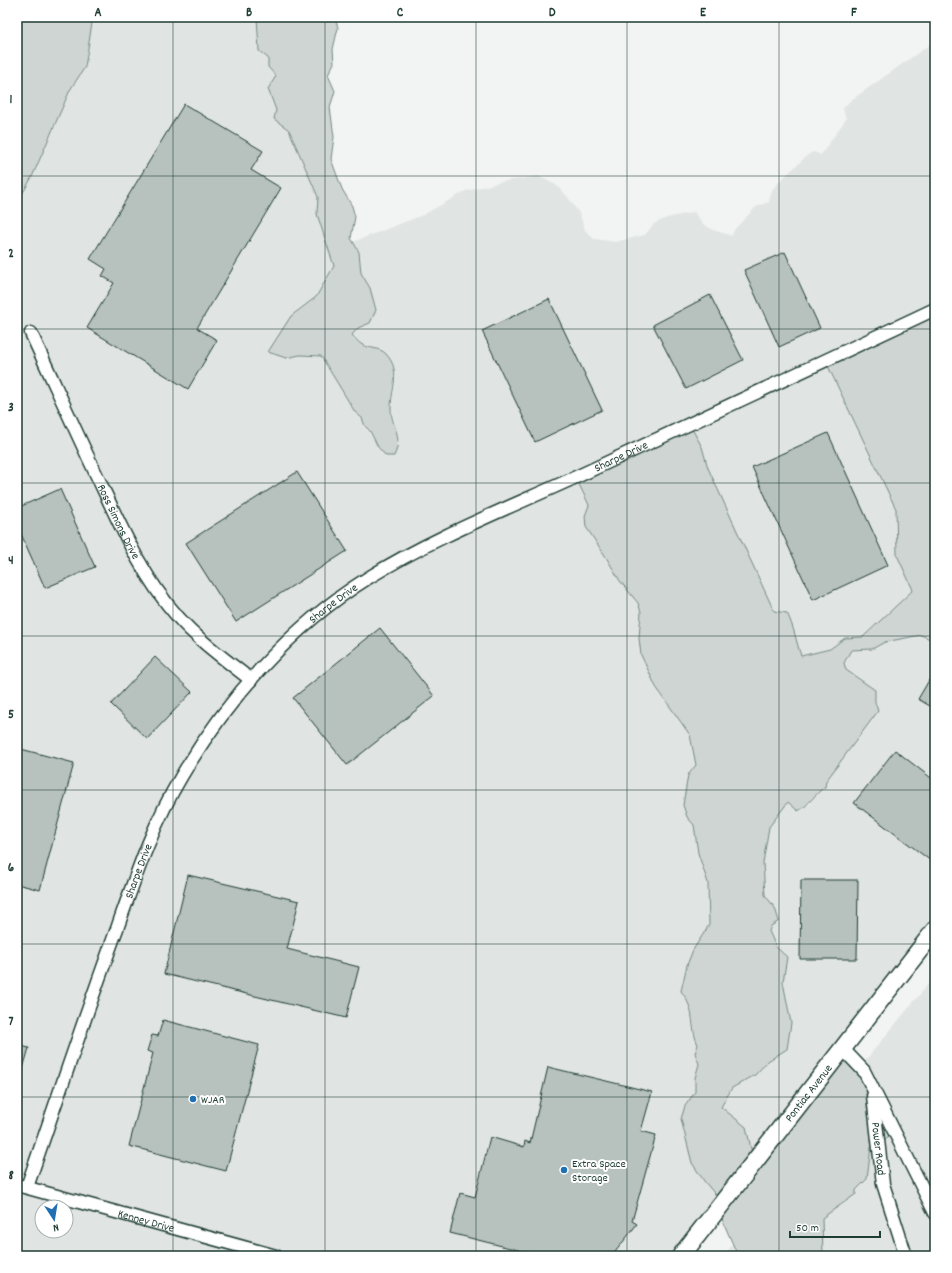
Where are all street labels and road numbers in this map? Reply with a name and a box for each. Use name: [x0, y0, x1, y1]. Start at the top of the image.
street label: Sharpe Drive: [592, 437, 651, 477]
street label: Ross Simons Drive: [92, 482, 143, 563]
street label: Sharpe Drive: [306, 580, 362, 628]
street label: Sharpe Drive: [121, 841, 157, 901]
street label: Pontiac Avenue: [781, 1061, 837, 1126]
street label: Power Road: [866, 1121, 889, 1176]
street label: Kenney Drive: [116, 1206, 176, 1238]

